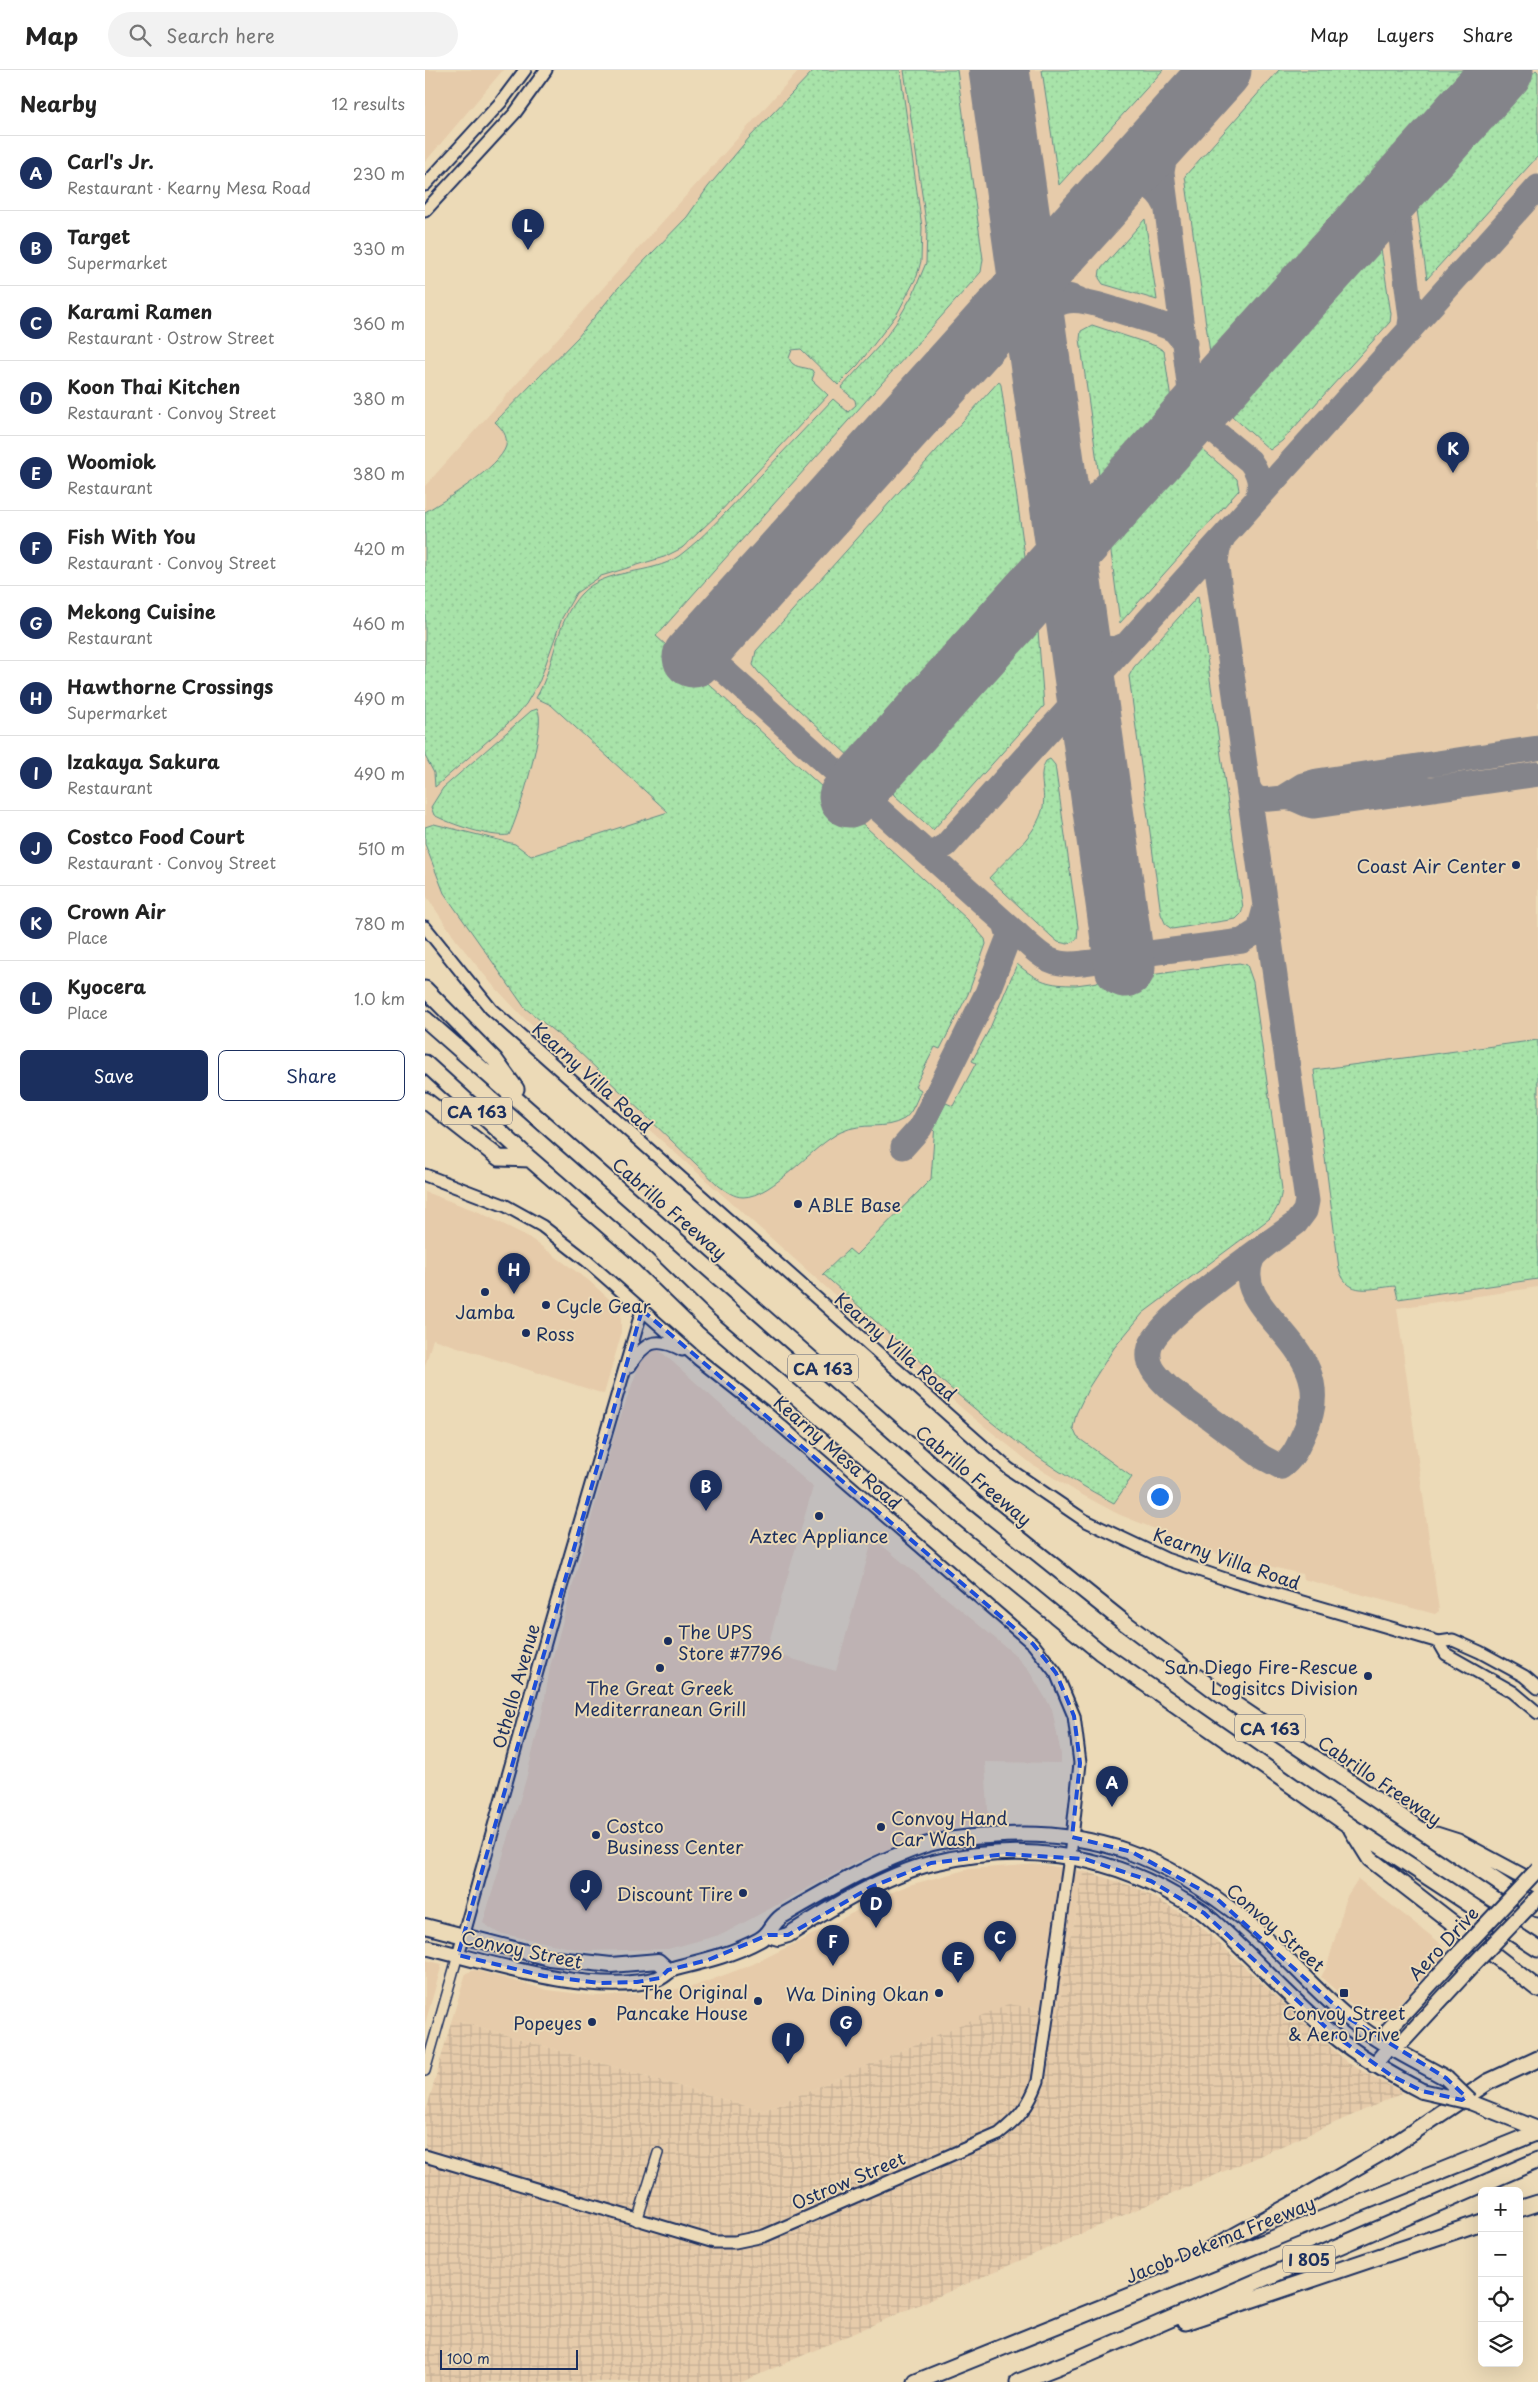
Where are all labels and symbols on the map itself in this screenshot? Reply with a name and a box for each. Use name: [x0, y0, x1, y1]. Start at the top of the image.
pin: L: [512, 209, 544, 250]
pin: K: [1437, 432, 1469, 473]
place label: Coast Air Center: [1357, 852, 1507, 879]
marker: Coast Air Center: [1510, 859, 1522, 871]
street label: Kearny Villa Road: [527, 1015, 659, 1139]
road number: CA 163: [442, 1098, 512, 1124]
street label: Cabrillo Freeway: [607, 1150, 733, 1266]
place label: ABLE Base: [808, 1191, 901, 1218]
marker: ABLE Base: [792, 1198, 804, 1210]
pin: H: [498, 1253, 530, 1294]
street label: Kearny Villa Road: [829, 1285, 963, 1407]
marker: Jamba: [479, 1286, 491, 1298]
place label: Cycle Gear: [556, 1292, 651, 1319]
place label: Jamba: [455, 1298, 516, 1325]
marker: Cycle Gear: [540, 1299, 552, 1311]
place label: Ross: [536, 1320, 574, 1347]
marker: Ross: [520, 1327, 532, 1339]
road number: CA 163: [788, 1355, 858, 1382]
street label: Kearny Mesa Road: [768, 1389, 908, 1515]
street label: Cabrillo Freeway: [910, 1418, 1038, 1532]
pin: B: [690, 1470, 722, 1511]
your location: [1147, 1484, 1173, 1510]
marker: Aztec Appliance: [813, 1510, 825, 1522]
street label: Kearny Villa Road: [1150, 1520, 1304, 1596]
place label: Aztec Appliance: [750, 1522, 889, 1549]
place label: The UPS Store #7796: [678, 1618, 783, 1666]
street label: Othello Avenue: [484, 1620, 546, 1752]
marker: The UPS Store #7796: [662, 1635, 674, 1647]
place label: San Diego Fire-Rescue Logisitcs Division: [1164, 1653, 1358, 1701]
marker: The Great Greek Mediterranean Grill: [654, 1662, 666, 1674]
marker: San Diego Fire-Rescue Logisitcs Division: [1362, 1670, 1374, 1682]
place label: The Great Greek Mediterranean Grill: [574, 1674, 746, 1722]
road number: CA 163: [1235, 1715, 1305, 1742]
street label: Cabrillo Freeway: [1313, 1728, 1447, 1832]
pin: A: [1096, 1766, 1128, 1807]
place label: Convoy Hand Car Wash: [891, 1804, 1007, 1852]
place label: Costco Business Center: [606, 1812, 744, 1860]
marker: Convoy Hand Car Wash: [875, 1821, 887, 1833]
marker: Costco Business Center: [590, 1829, 602, 1841]
pin: J: [570, 1870, 602, 1911]
street label: Convoy Street: [1221, 1876, 1331, 1978]
place label: Discount Tire: [616, 1880, 733, 1907]
marker: Discount Tire: [737, 1887, 749, 1899]
pin: D: [860, 1887, 892, 1928]
street label: Aero Drive: [1402, 1900, 1484, 1986]
pin: C: [984, 1921, 1016, 1962]
street label: Convoy Street: [459, 1923, 585, 1975]
pin: F: [817, 1925, 849, 1966]
pin: E: [942, 1942, 974, 1983]
place label: The Original Pancake House: [616, 1978, 748, 2026]
place label: Wa Dining Okan: [786, 1980, 929, 2007]
marker: Wa Dining Okan: [933, 1987, 945, 1999]
marker: Convoy Street & Aero Drive: [1338, 1987, 1350, 1999]
marker: The Original Pancake House: [752, 1995, 764, 2007]
place label: Convoy Street & Aero Drive: [1283, 1999, 1405, 2047]
pin: G: [830, 2006, 862, 2047]
place label: Popeyes: [513, 2009, 582, 2036]
marker: Popeyes: [586, 2016, 598, 2028]
pin: I: [772, 2023, 804, 2064]
street label: Ostrow Street: [787, 2144, 909, 2216]
street label: Jacob Dekema Freeway: [1121, 2189, 1319, 2289]
road number: I 805: [1283, 2246, 1335, 2272]
scale bar: [440, 2347, 577, 2370]

